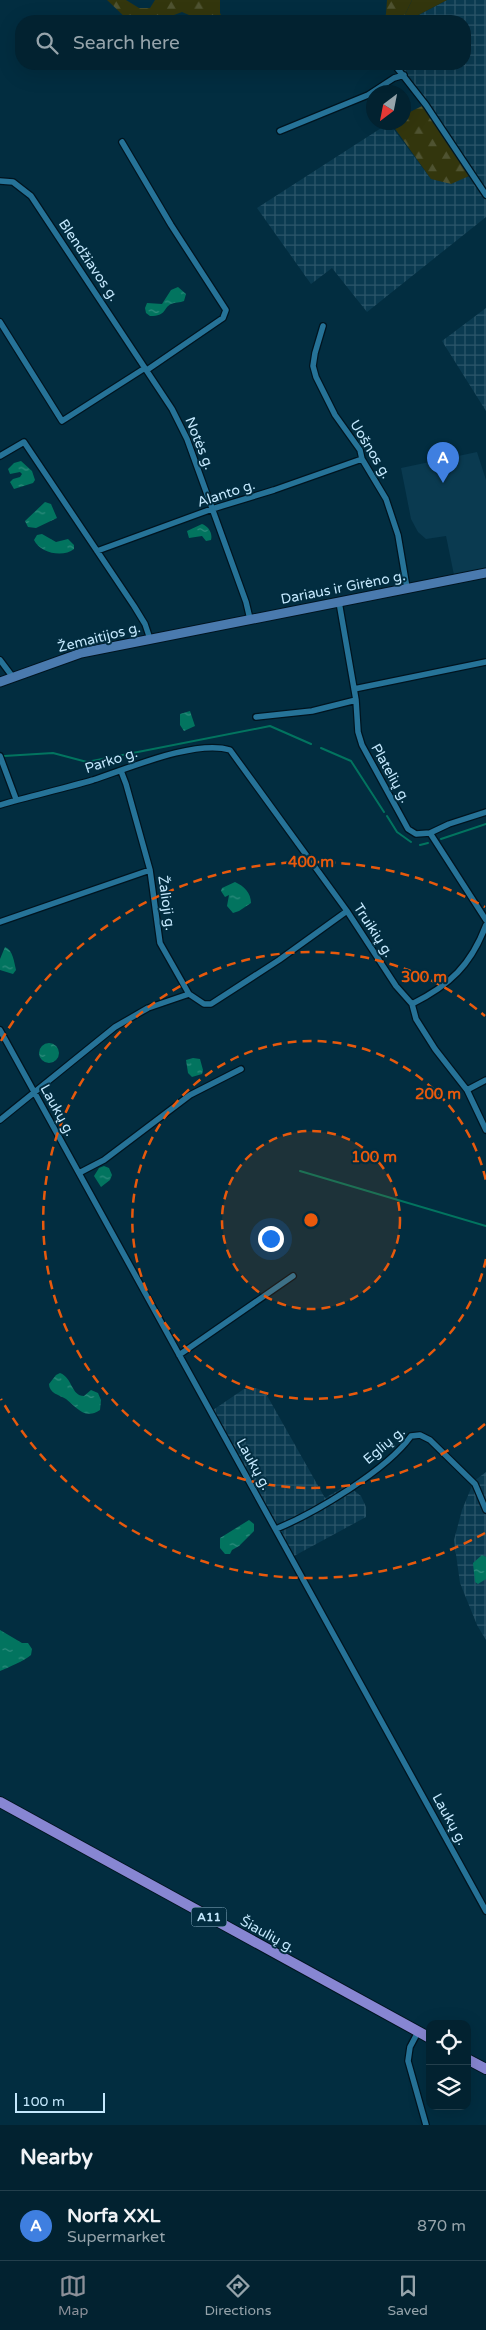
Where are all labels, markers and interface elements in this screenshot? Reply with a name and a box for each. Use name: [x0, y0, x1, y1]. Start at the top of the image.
search box: [15, 15, 471, 70]
icon: search: [33, 29, 61, 57]
text: Search here: [73, 32, 180, 54]
north arrow: [366, 85, 411, 130]
street label: Blendžiavos g.: [55, 216, 122, 305]
street label: Notės g.: [181, 414, 218, 472]
street label: Uošnos g.: [346, 417, 395, 482]
pin: A: [427, 442, 459, 483]
street label: Alanto g.: [195, 476, 257, 511]
street label: Dariaus ir Girėno g.: [279, 567, 407, 608]
street label: Žemaitijos g.: [56, 619, 142, 656]
street label: Platelių g.: [367, 741, 414, 806]
street label: Parko g.: [83, 744, 140, 777]
text: 400 m: [288, 853, 334, 871]
street label: Žalioji g.: [154, 874, 179, 932]
street label: Truikių g.: [350, 900, 397, 960]
text: 300 m: [401, 968, 447, 986]
street label: Laukų g.: [36, 1081, 79, 1139]
text: 200 m: [415, 1085, 461, 1103]
text: 100 m: [351, 1148, 397, 1166]
centre of rings: [302, 1211, 320, 1229]
your location: [258, 1226, 284, 1252]
street label: Eglių g.: [360, 1423, 409, 1468]
street label: Laukų g.: [232, 1435, 275, 1493]
street label: Laukų g.: [428, 1790, 471, 1848]
road number: A11: [192, 1908, 226, 1926]
street label: Šiaulių g.: [237, 1912, 298, 1956]
map controls: [426, 2020, 471, 2110]
button: locate: [426, 2020, 471, 2065]
button: layers: [426, 2065, 471, 2110]
scale bar: [15, 2090, 105, 2113]
text: 100 m: [22, 2093, 65, 2110]
text: Nearby: [20, 2145, 93, 2170]
text: Norfa XXL: [67, 2205, 160, 2227]
text: A: [30, 2216, 42, 2236]
text: 870 m: [417, 2216, 466, 2236]
text: Supermarket: [67, 2227, 165, 2247]
tab: Map: [58, 2272, 88, 2319]
tab: Directions: [204, 2272, 271, 2319]
tab: Saved: [387, 2272, 428, 2319]

